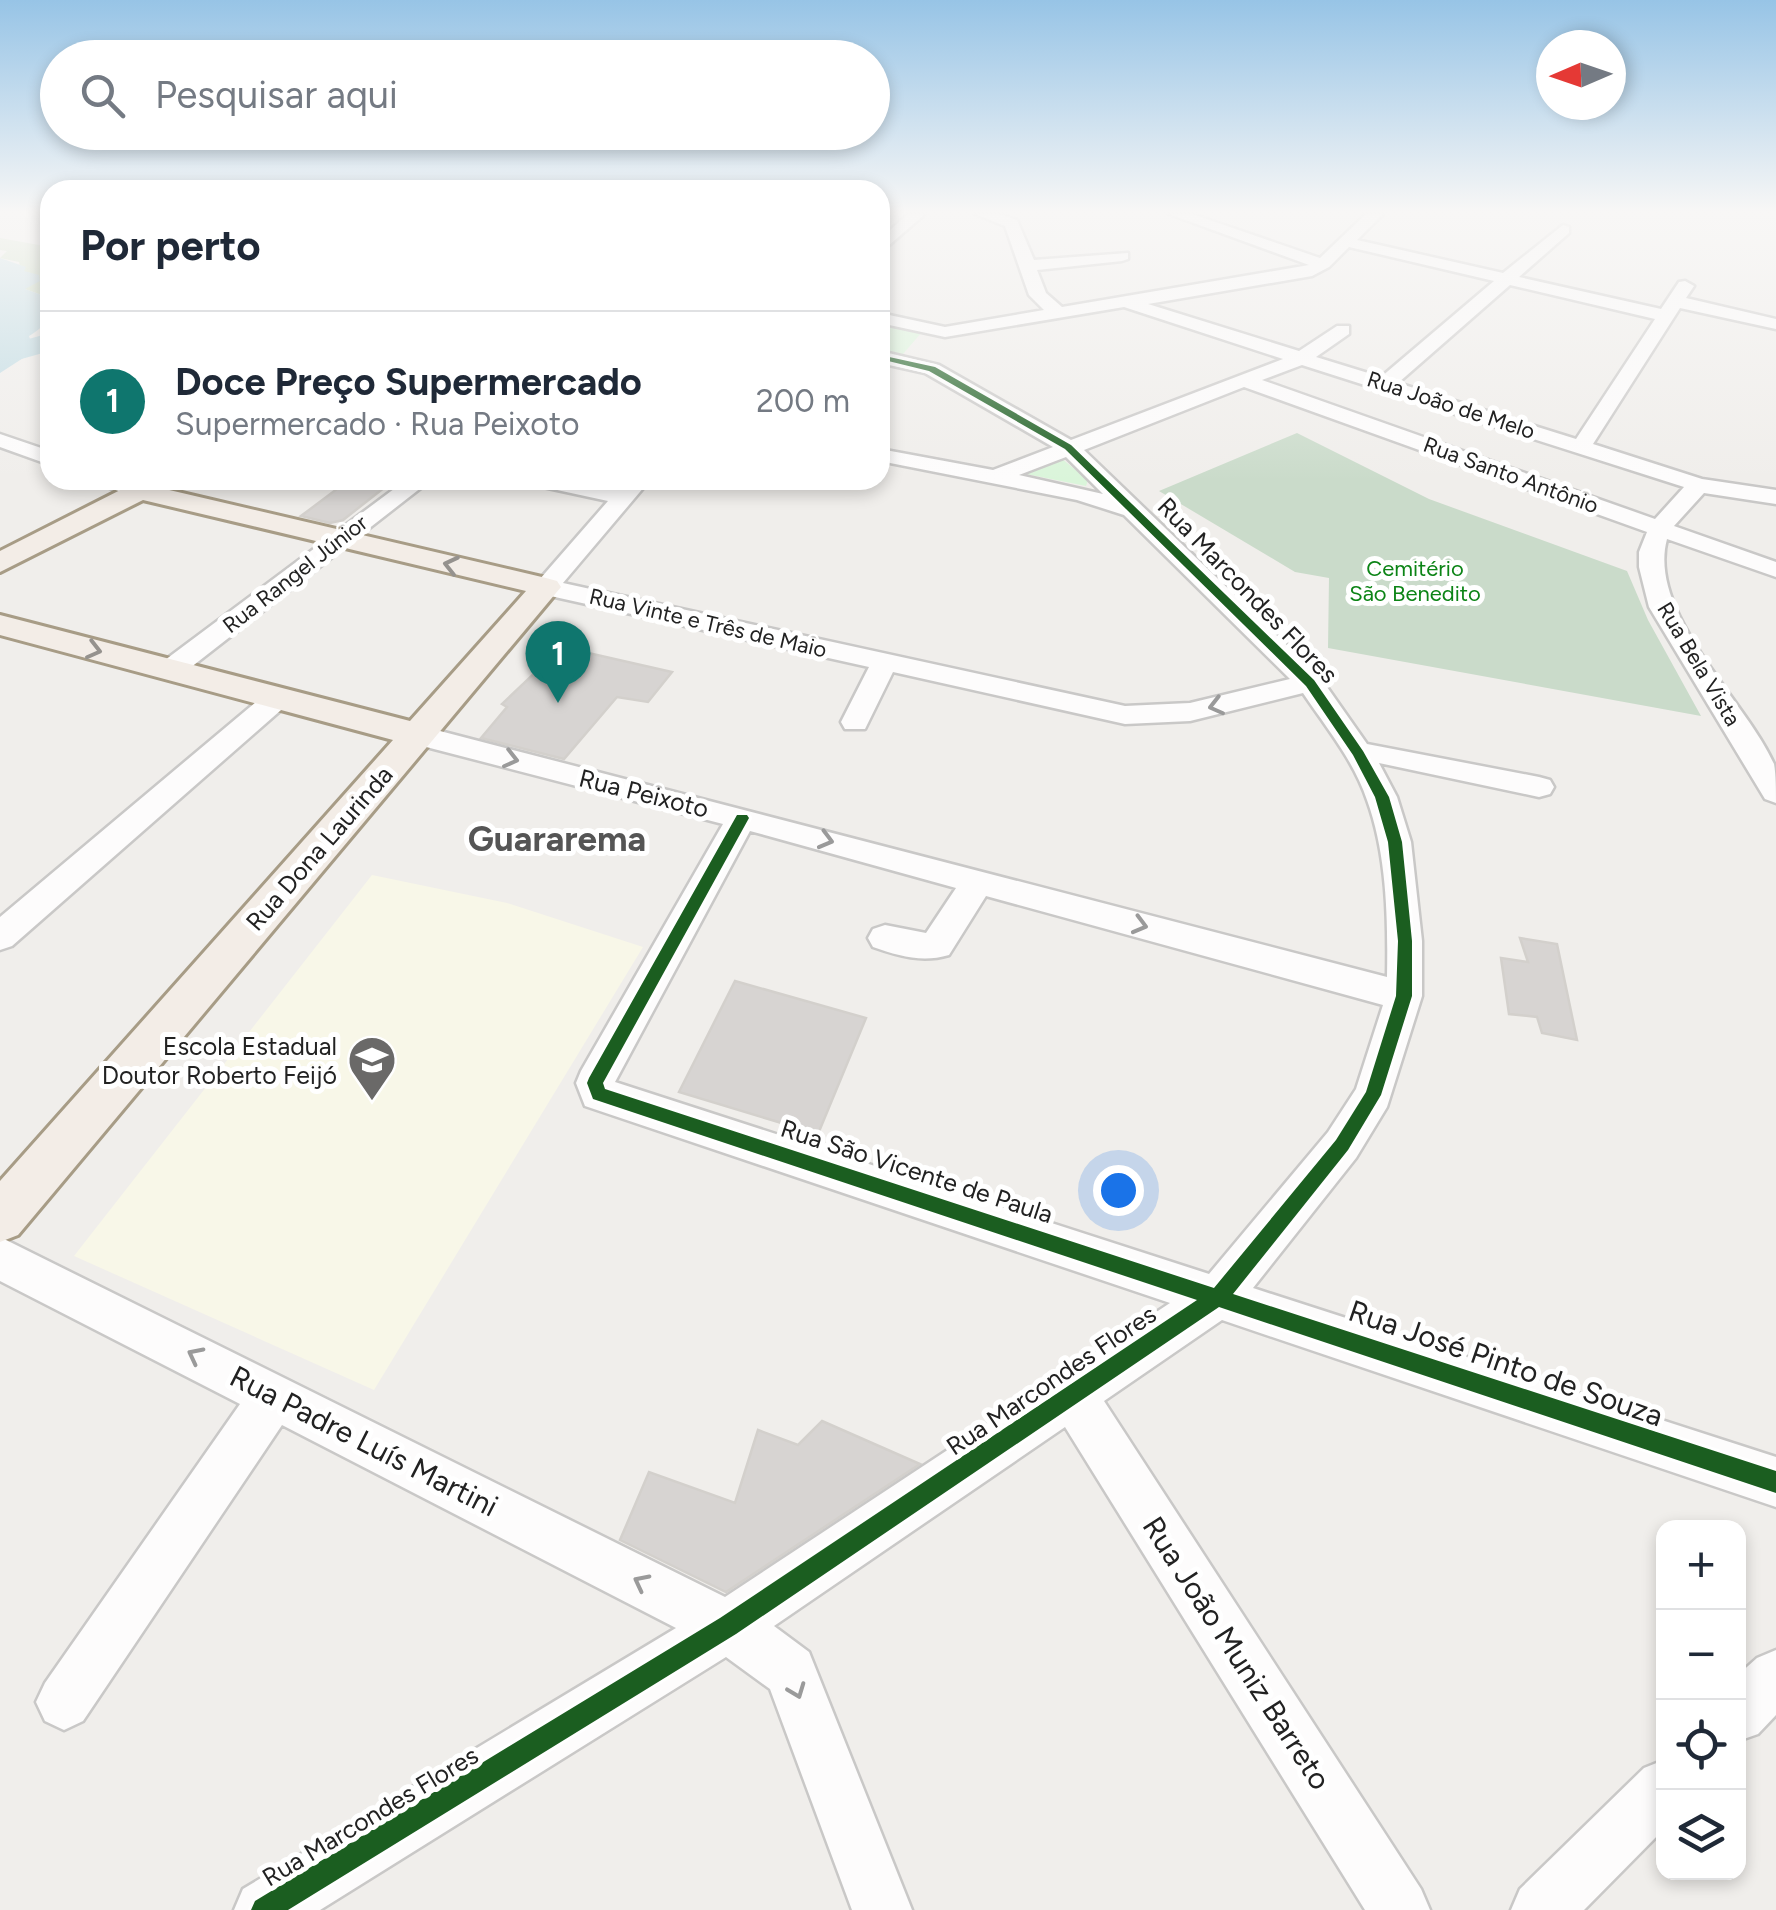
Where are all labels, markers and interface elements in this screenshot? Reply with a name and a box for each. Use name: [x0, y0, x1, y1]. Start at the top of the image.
north arrow: [1536, 30, 1626, 120]
search box: [40, 40, 890, 150]
icon: search: [75, 68, 130, 123]
text: Pesquisar aqui: [155, 72, 398, 118]
text: Por perto: [80, 220, 261, 271]
text: Doce Preço Supermercado: [175, 359, 642, 405]
street label: Rua João de Melo: [1364, 365, 1538, 445]
text: 1: [106, 382, 119, 420]
text: 200 m: [756, 382, 850, 420]
text: Supermercado · Rua Peixoto: [175, 405, 580, 443]
street label: Rua Santo Antônio: [1420, 431, 1602, 519]
street label: Rua Marcondes Flores: [1152, 491, 1344, 689]
street label: Rua Rangel Júnior: [217, 509, 373, 639]
park label: Cemitério São Benedito: [1349, 555, 1481, 607]
one-way arrow: [443, 556, 460, 577]
street label: Rua Vinte e Três de Maio: [587, 583, 829, 663]
street label: Rua Bela Vista: [1651, 597, 1747, 731]
pin: 1: [526, 620, 590, 703]
one-way arrow: [85, 638, 103, 659]
one-way arrow: [1208, 694, 1225, 715]
one-way arrow: [502, 748, 519, 769]
street label: Rua Dona Laurinda: [239, 760, 399, 936]
street label: Rua Peixoto: [576, 762, 712, 824]
district label: Guararema: [468, 818, 646, 860]
one-way arrow: [817, 829, 834, 850]
one-way arrow: [1130, 913, 1147, 934]
place label: Escola Estadual Doutor Roberto Feijó: [102, 1031, 337, 1090]
school or university icon: Escola Estadual Doutor Roberto Feijó: [346, 1034, 398, 1102]
street label: Rua São Vicente de Paula: [777, 1113, 1057, 1229]
your location: [1093, 1165, 1144, 1216]
street label: Rua José Pinto de Souza: [1344, 1292, 1668, 1434]
street label: Rua Marcondes Flores: [941, 1299, 1161, 1461]
one-way arrow: [188, 1348, 206, 1367]
street label: Rua Padre Luís Martini: [224, 1357, 504, 1525]
street label: Rua João Muniz Barreto: [1135, 1510, 1339, 1796]
map controls: [1656, 1520, 1746, 1880]
button: +: [1656, 1520, 1746, 1610]
one-way arrow: [633, 1575, 651, 1594]
button: −: [1656, 1610, 1746, 1700]
one-way arrow: [785, 1681, 806, 1698]
button: locate: [1656, 1700, 1746, 1790]
street label: Rua Marcondes Flores: [257, 1740, 483, 1892]
button: layers: [1656, 1790, 1746, 1880]

